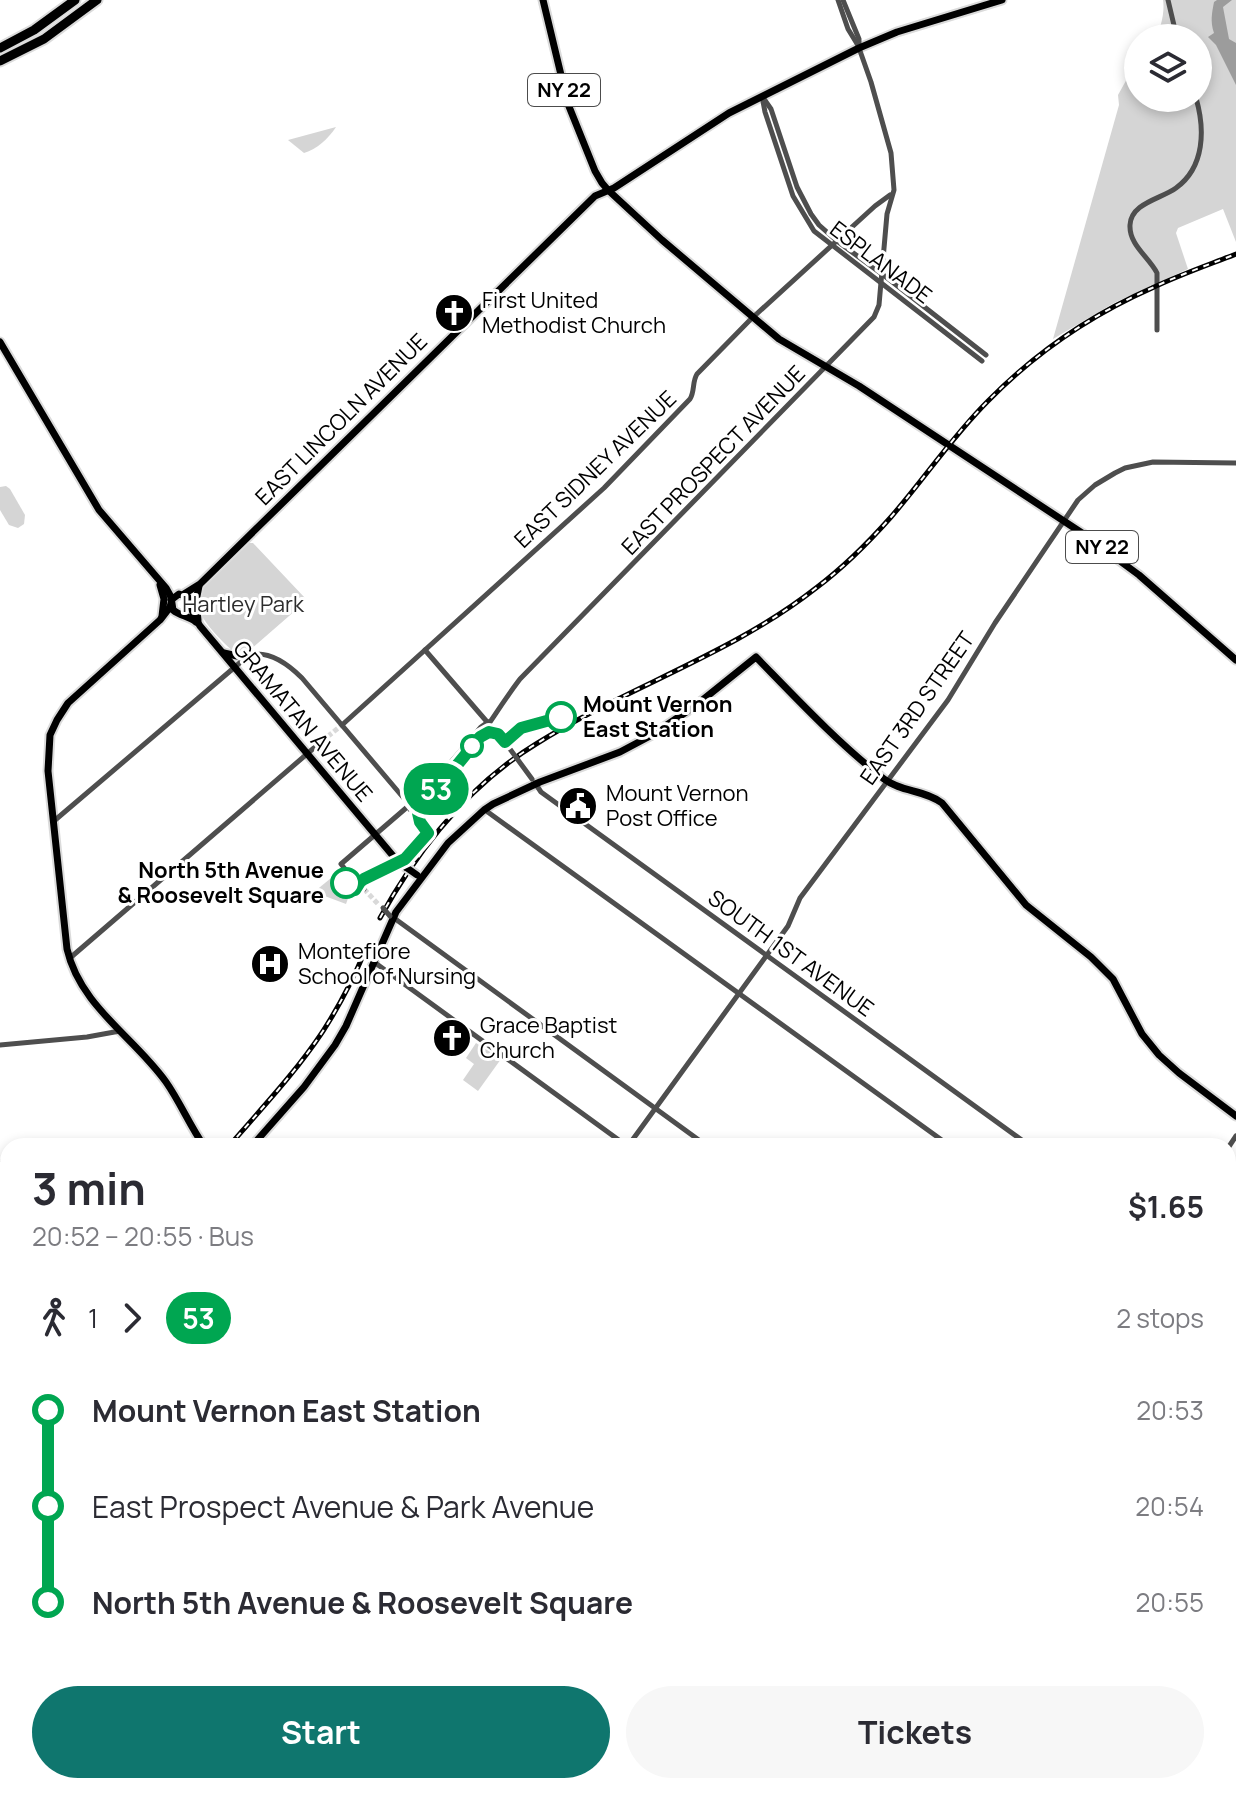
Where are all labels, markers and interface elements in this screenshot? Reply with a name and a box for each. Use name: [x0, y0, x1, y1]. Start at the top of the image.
map controls: [1124, 24, 1212, 112]
button: layers: [1124, 24, 1212, 112]
road number: NY 22: [528, 74, 600, 106]
street label: ESPLANADE: [824, 214, 938, 310]
place label: First United Methodist Church: [482, 285, 666, 340]
church icon: First United Methodist Church: [433, 292, 475, 334]
street label: EAST LINCOLN AVENUE: [249, 327, 433, 511]
street label: EAST PROSPECT AVENUE: [615, 359, 811, 561]
street label: EAST SIDNEY AVENUE: [507, 384, 683, 554]
road number: NY 22: [1066, 531, 1138, 563]
park label: Hartley Park: [182, 589, 305, 619]
street label: EAST 3RD STREET: [853, 625, 981, 791]
street label: GRAMATAN AVENUE: [227, 634, 379, 808]
place label: Mount Vernon East Station: [583, 689, 733, 744]
marker: Mount Vernon East Station: [546, 702, 576, 732]
unlabelled marker: [461, 735, 483, 757]
line badge: 53: [400, 763, 472, 815]
text: 53: [420, 770, 452, 808]
place label: Mount Vernon Post Office: [606, 778, 749, 833]
public building icon: Mount Vernon Post Office: [557, 785, 599, 827]
place label: North 5th Avenue & Roosevelt Square: [117, 855, 324, 910]
marker: North 5th Avenue & Roosevelt Square: [331, 868, 361, 898]
street label: SOUTH 1ST AVENUE: [702, 883, 880, 1023]
place label: Montefiore School of Nursing: [298, 936, 476, 991]
hospital icon: Montefiore School of Nursing: [249, 943, 291, 985]
place label: Grace Baptist Church: [480, 1010, 618, 1065]
church icon: Grace Baptist Church: [431, 1017, 473, 1059]
text: 3 min: [32, 1158, 146, 1218]
text: $1.65: [1128, 1186, 1204, 1227]
text: 20:52 – 20:55 · Bus: [32, 1218, 254, 1254]
icon: walk: [32, 1296, 76, 1340]
icon: forward: [110, 1296, 154, 1340]
text: 53: [182, 1299, 215, 1337]
text: 1: [88, 1300, 98, 1336]
text: 2 stops: [1116, 1300, 1204, 1336]
text: Mount Vernon East Station: [92, 1390, 481, 1431]
text: 20:53: [1136, 1392, 1204, 1428]
text: East Prospect Avenue & Park Avenue: [92, 1486, 594, 1527]
text: 20:54: [1135, 1488, 1204, 1524]
text: North 5th Avenue & Roosevelt Square: [92, 1582, 633, 1623]
text: 20:55: [1136, 1584, 1204, 1620]
button: Start: [32, 1686, 610, 1778]
button: Tickets: [626, 1686, 1204, 1778]

